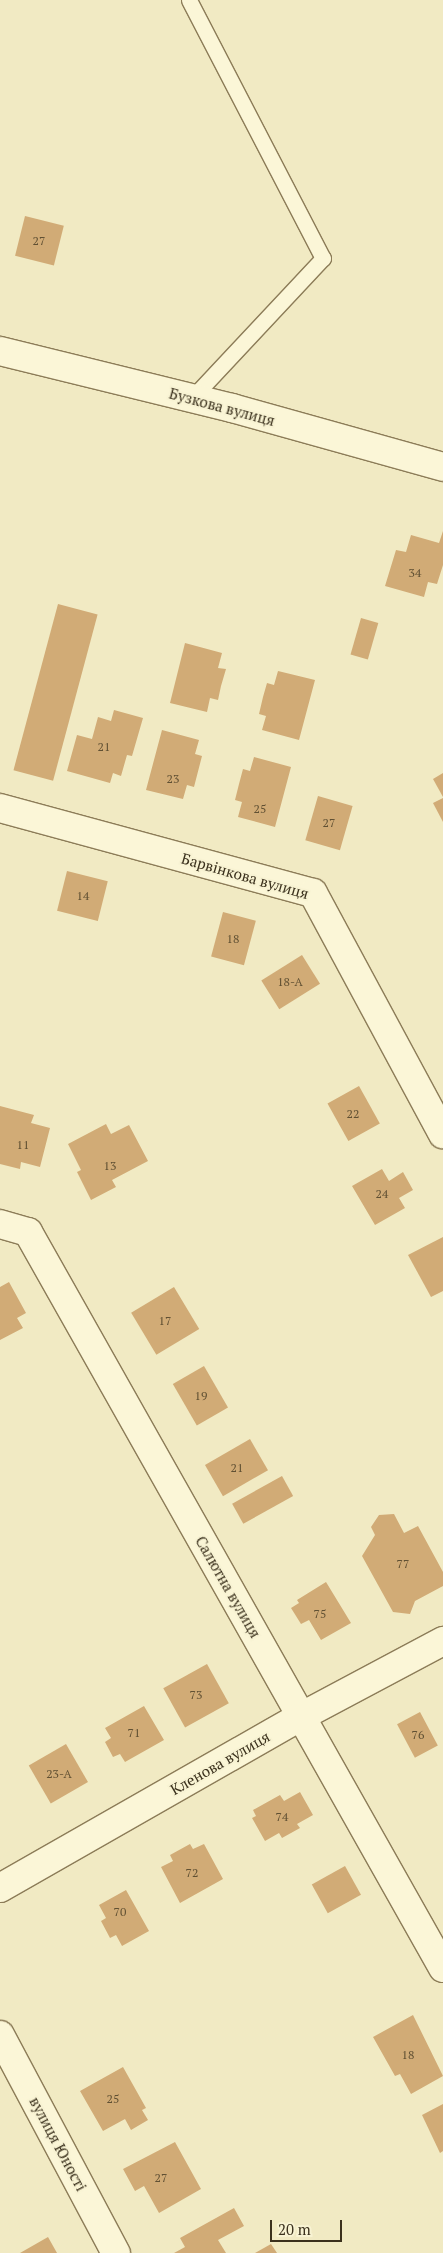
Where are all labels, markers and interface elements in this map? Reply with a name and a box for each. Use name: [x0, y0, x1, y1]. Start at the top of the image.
house number: 27: [33, 234, 45, 248]
street label: Бузкова вулиця: [167, 384, 277, 430]
house number: 34: [409, 566, 421, 580]
house number: 21: [98, 740, 110, 754]
house number: 23: [167, 772, 179, 786]
house number: 25: [254, 802, 266, 816]
house number: 27: [323, 816, 335, 830]
street label: Барвінкова вулиця: [179, 849, 311, 903]
house number: 14: [77, 889, 89, 903]
house number: 18: [227, 932, 239, 946]
house number: 18-А: [277, 975, 303, 989]
house number: 22: [347, 1107, 359, 1121]
house number: 11: [17, 1138, 29, 1152]
house number: 13: [104, 1159, 116, 1173]
house number: 24: [376, 1187, 388, 1201]
house number: 17: [159, 1314, 171, 1328]
house number: 19: [195, 1389, 207, 1403]
house number: 21: [231, 1461, 243, 1475]
street label: Салютна вулиця: [192, 1533, 264, 1641]
house number: 77: [397, 1557, 409, 1571]
house number: 75: [314, 1607, 326, 1621]
house number: 73: [190, 1688, 202, 1702]
house number: 71: [128, 1726, 140, 1740]
street label: Кленова вулиця: [167, 1727, 273, 1799]
house number: 76: [412, 1728, 424, 1742]
house number: 23-А: [46, 1767, 72, 1781]
house number: 74: [276, 1810, 288, 1824]
house number: 72: [186, 1866, 198, 1880]
house number: 70: [114, 1905, 126, 1919]
house number: 18: [402, 2048, 414, 2062]
house number: 25: [107, 2092, 119, 2106]
street label: вулиця Юності: [26, 2094, 90, 2194]
house number: 27: [155, 2171, 167, 2185]
scale bar: [273, 2210, 346, 2242]
text: 20 m: [278, 2219, 311, 2239]

